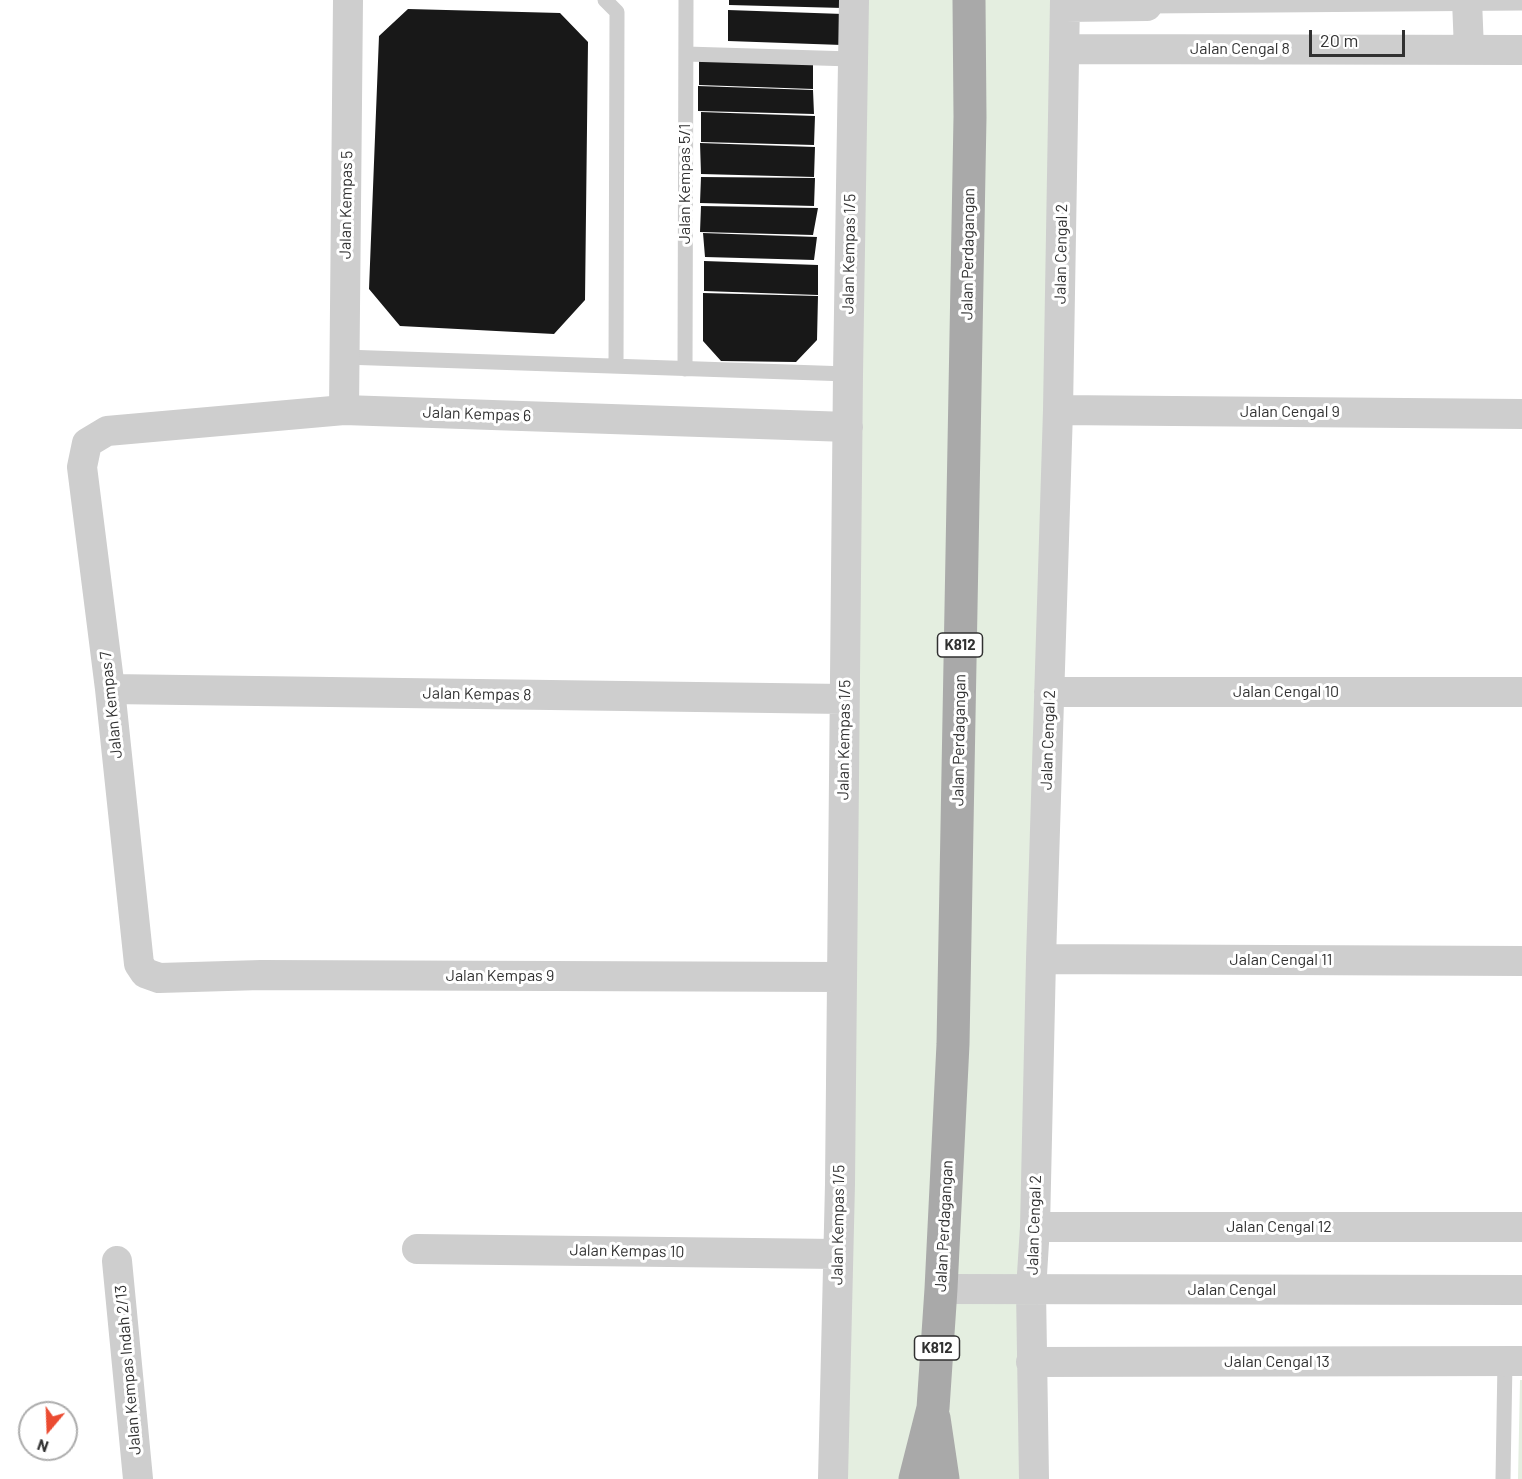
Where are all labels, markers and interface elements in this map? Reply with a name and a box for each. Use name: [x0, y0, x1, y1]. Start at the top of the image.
scale bar: [1312, 18, 1408, 56]
text: 20 m: [1320, 29, 1358, 51]
street label: Jalan Cengal 8: [1190, 39, 1290, 59]
street label: Jalan Kempas 5/1: [675, 124, 695, 244]
street label: Jalan Kempas 5: [335, 151, 357, 259]
street label: Jalan Perdagangan: [957, 188, 979, 320]
street label: Jalan Kempas 1/5: [838, 194, 860, 314]
street label: Jalan Cengal 2: [1051, 204, 1071, 304]
street label: Jalan Cengal 9: [1240, 402, 1340, 422]
street label: Jalan Kempas 6: [422, 403, 532, 425]
road number: K812: [938, 633, 982, 657]
street label: Jalan Kempas 7: [96, 650, 126, 760]
street label: Jalan Perdagangan: [948, 674, 970, 806]
street label: Jalan Kempas 1/5: [833, 680, 855, 800]
street label: Jalan Cengal 10: [1233, 682, 1339, 702]
street label: Jalan Kempas 8: [423, 683, 531, 705]
street label: Jalan Cengal 2: [1037, 690, 1059, 790]
street label: Jalan Cengal 11: [1230, 950, 1332, 970]
street label: Jalan Kempas 9: [446, 966, 554, 986]
street label: Jalan Perdagangan: [931, 1160, 957, 1292]
street label: Jalan Kempas 1/5: [827, 1165, 849, 1285]
street label: Jalan Cengal 2: [1023, 1175, 1045, 1275]
street label: Jalan Cengal 12: [1226, 1217, 1332, 1237]
street label: Jalan Kempas 10: [569, 1240, 685, 1262]
street label: Jalan Cengal: [1188, 1280, 1276, 1300]
street label: Jalan Kempas Indah 2/13: [111, 1284, 145, 1456]
road number: K812: [914, 1336, 960, 1360]
street label: Jalan Cengal 13: [1224, 1352, 1330, 1372]
north arrow: [18, 1401, 78, 1461]
text: N: [35, 1436, 51, 1457]

